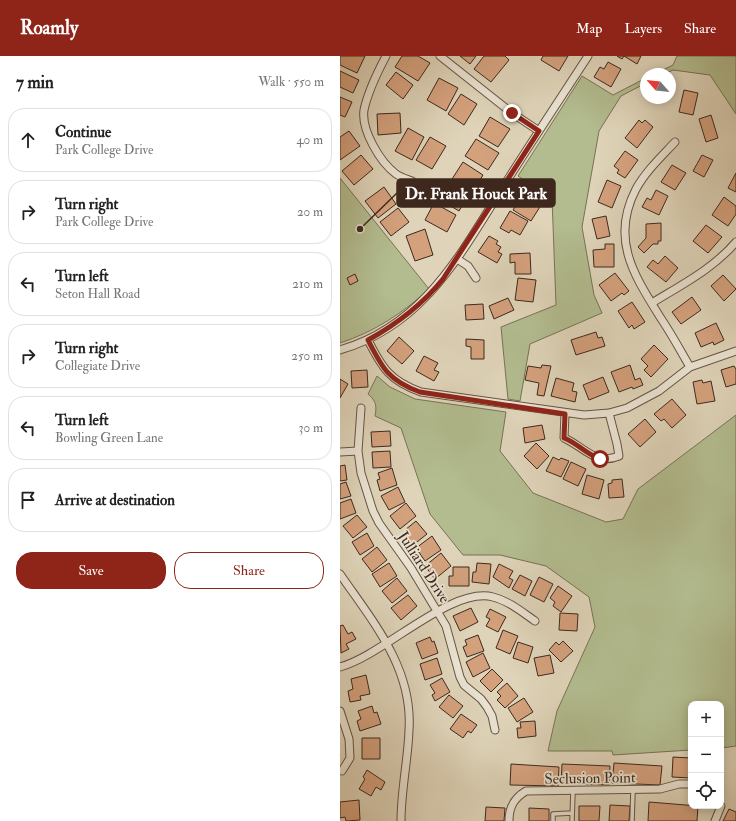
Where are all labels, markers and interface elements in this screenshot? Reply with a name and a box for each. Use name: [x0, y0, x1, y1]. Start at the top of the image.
text: Roamly: [20, 16, 78, 40]
text: Map: [576, 20, 602, 37]
text: Layers: [624, 20, 662, 37]
text: Share: [684, 20, 716, 37]
north arrow: [640, 68, 676, 104]
text: 7 min: [16, 72, 54, 93]
text: Walk · 550 m: [258, 74, 324, 90]
route end: [503, 104, 521, 122]
text: Continue: [55, 123, 111, 142]
icon: ahead: [17, 129, 39, 151]
text: 40 m: [297, 132, 323, 148]
text: Park College Drive: [55, 142, 154, 158]
callout: Dr. Frank Houck Park: [397, 179, 555, 207]
text: Dr. Frank Houck Park: [405, 184, 547, 204]
text: Turn right: [55, 195, 118, 214]
icon: right: [17, 201, 39, 223]
text: 20 m: [297, 204, 323, 220]
text: Park College Drive: [55, 214, 154, 230]
text: Turn left: [55, 267, 109, 286]
icon: left: [17, 273, 39, 295]
text: 210 m: [292, 276, 323, 292]
text: Seton Hall Road: [55, 286, 140, 302]
text: Turn right: [55, 339, 118, 358]
icon: right: [17, 345, 39, 367]
text: 250 m: [291, 348, 323, 364]
text: Collegiate Drive: [55, 358, 140, 374]
text: Turn left: [55, 411, 109, 430]
icon: left: [17, 417, 39, 439]
text: 30 m: [299, 420, 323, 436]
text: Bowling Green Lane: [55, 430, 163, 446]
route start: [591, 450, 609, 468]
icon: arrive: [17, 489, 39, 511]
text: Arrive at destination: [55, 491, 175, 510]
street label: Julliard Drive: [392, 527, 454, 607]
button: Save: [16, 552, 166, 589]
button: Share: [174, 552, 324, 589]
map controls: [688, 701, 724, 809]
button: +: [688, 701, 724, 737]
button: −: [688, 737, 724, 773]
street label: Seclusion Point: [544, 768, 636, 789]
button: locate: [688, 773, 724, 809]

